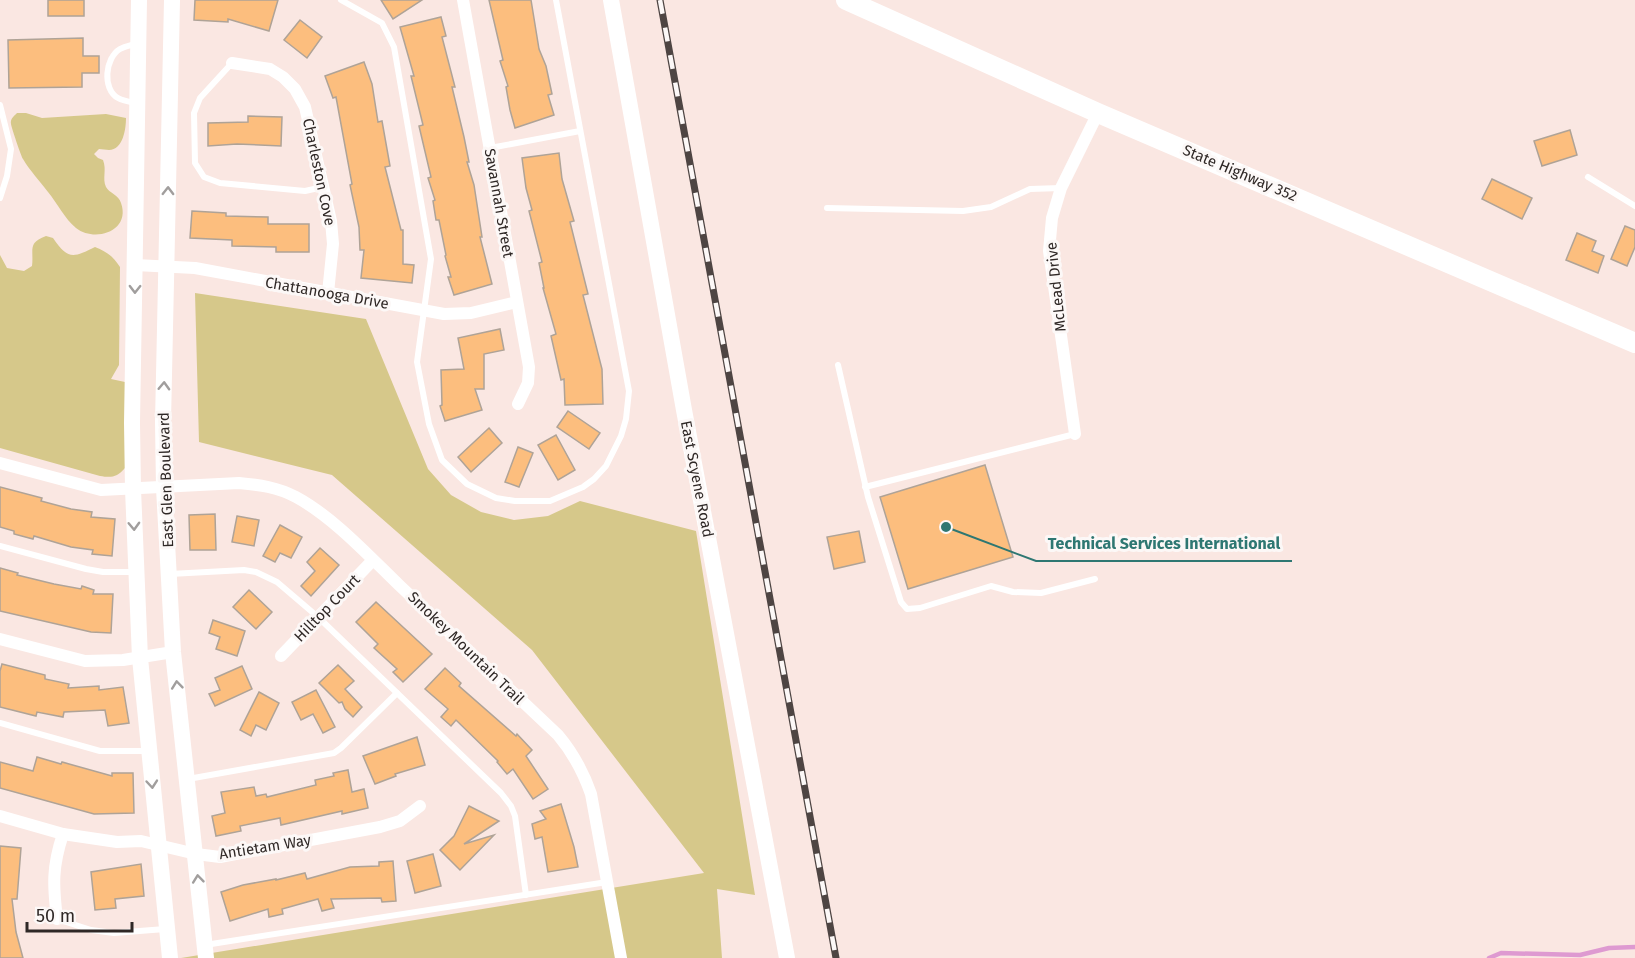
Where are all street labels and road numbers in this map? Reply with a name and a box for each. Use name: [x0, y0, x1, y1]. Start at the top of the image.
street label: Charleston Cove: [299, 117, 339, 227]
street label: State Highway 352: [1180, 141, 1300, 205]
street label: Savannah Street: [481, 147, 518, 260]
street label: McLead Drive: [1042, 241, 1070, 333]
street label: Chattanooga Drive: [264, 273, 390, 313]
street label: East Glen Boulevard: [155, 412, 177, 548]
street label: East Scyene Road: [677, 419, 717, 539]
street label: Hilltop Court: [290, 570, 364, 645]
street label: Smokey Mountain Trail: [404, 588, 528, 709]
street label: Antietam Way: [218, 831, 313, 863]

